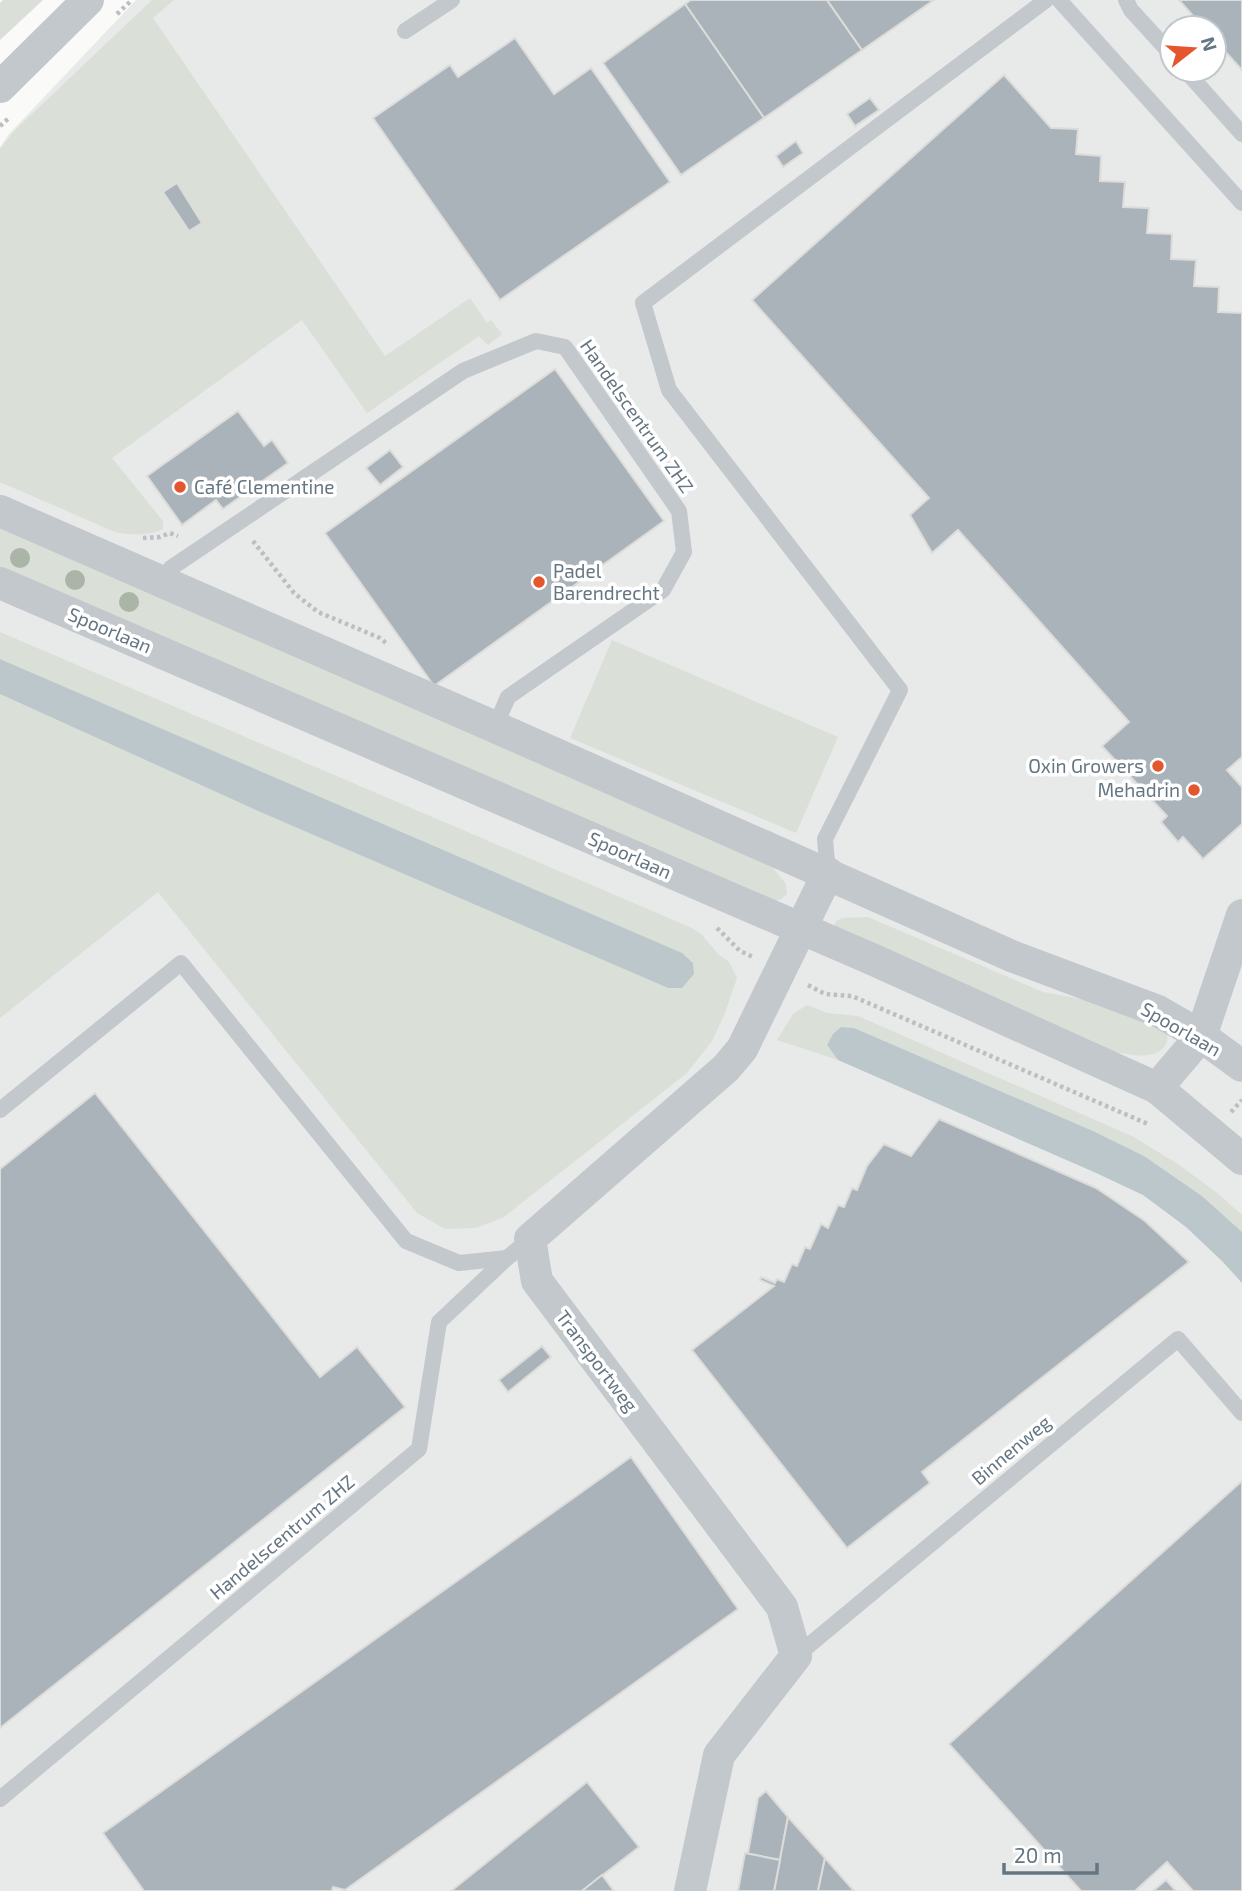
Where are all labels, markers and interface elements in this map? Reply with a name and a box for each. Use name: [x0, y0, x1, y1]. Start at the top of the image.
north arrow: [1158, 14, 1228, 84]
text: N: [1197, 34, 1223, 54]
street label: Handelscentrum ZHZ: [576, 335, 699, 497]
place label: Café Clementine: [194, 475, 335, 498]
marker: Café Clementine: [172, 479, 188, 495]
place label: Padel Barendrecht: [553, 559, 660, 604]
marker: Padel Barendrecht: [531, 574, 547, 590]
street label: Spoorlaan: [65, 602, 155, 657]
place label: Oxin Growers: [1028, 754, 1144, 777]
marker: Oxin Growers: [1150, 758, 1166, 774]
place label: Mehadrin: [1097, 778, 1180, 801]
marker: Mehadrin: [1186, 782, 1202, 798]
street label: Spoorlaan: [585, 826, 675, 883]
street label: Spoorlaan: [1137, 996, 1225, 1061]
street label: Transportweg: [552, 1305, 643, 1416]
street label: Binnenweg: [966, 1410, 1055, 1489]
street label: Handelscentrum ZHZ: [205, 1469, 359, 1604]
scale bar: [1004, 1832, 1097, 1876]
text: 20 m: [1014, 1842, 1062, 1867]

